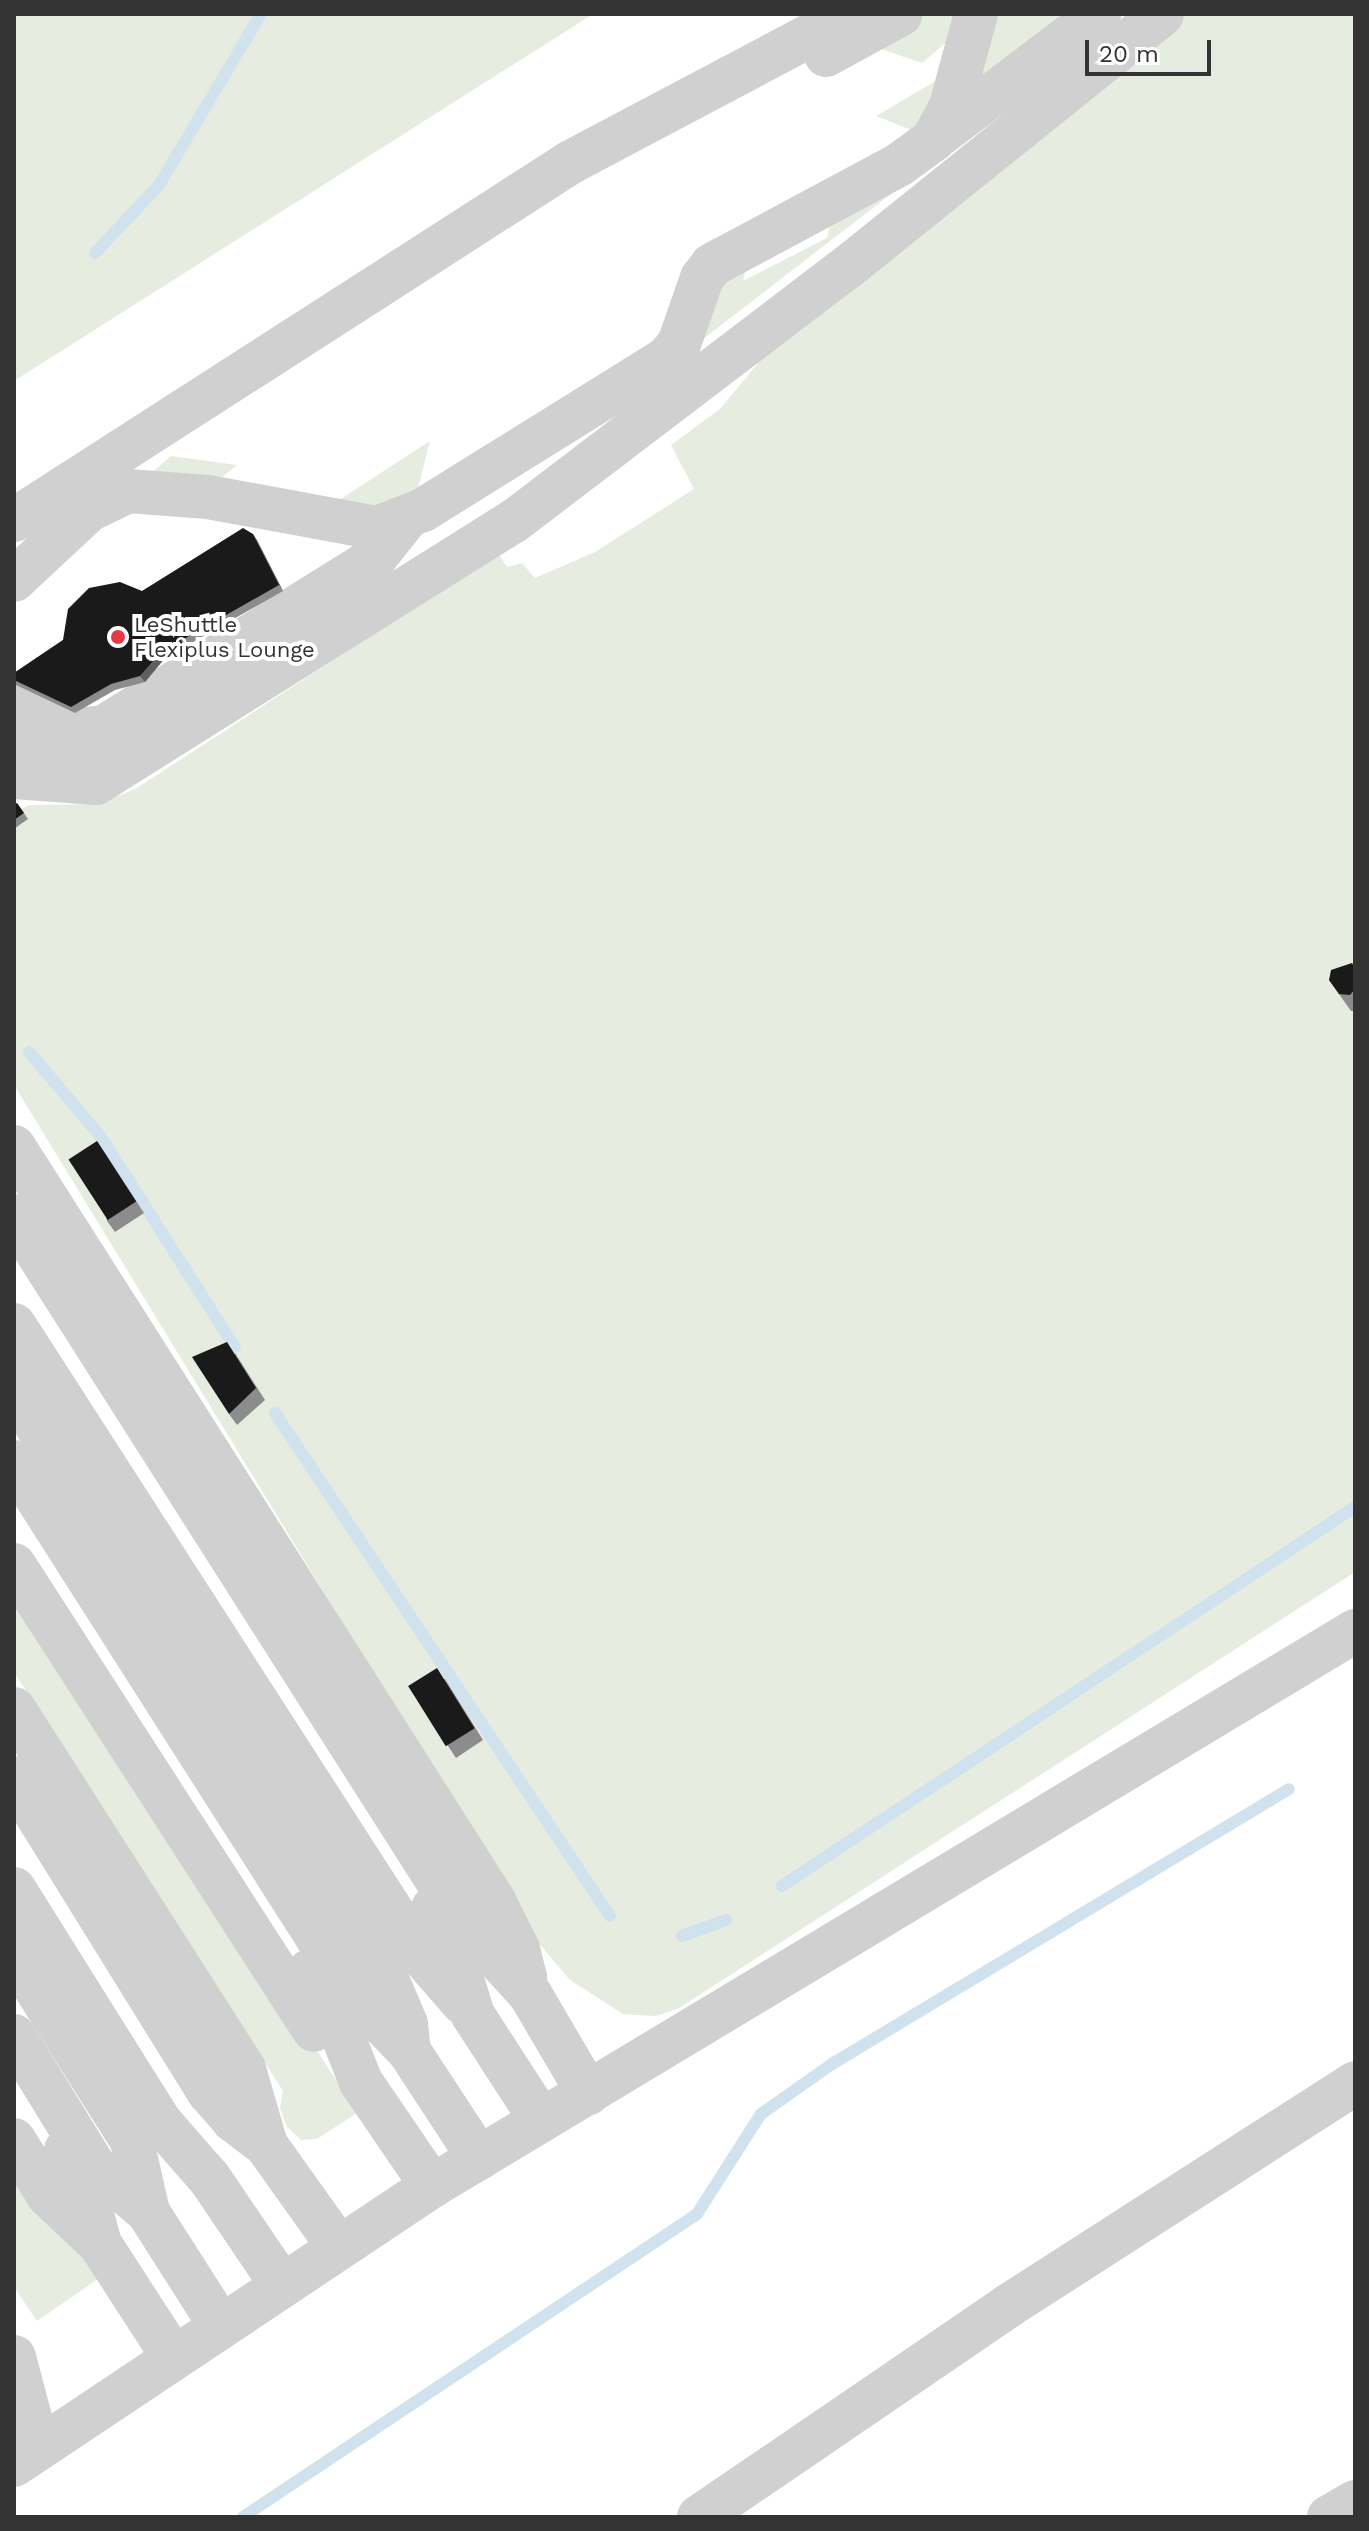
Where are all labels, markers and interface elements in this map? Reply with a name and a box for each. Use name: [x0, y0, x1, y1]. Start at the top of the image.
scale bar: [1089, 24, 1215, 74]
text: 20 m: [1099, 40, 1159, 68]
place label: LeShuttle Flexiplus Lounge: [134, 611, 315, 662]
marker: LeShuttle Flexiplus Lounge: [109, 628, 127, 646]

